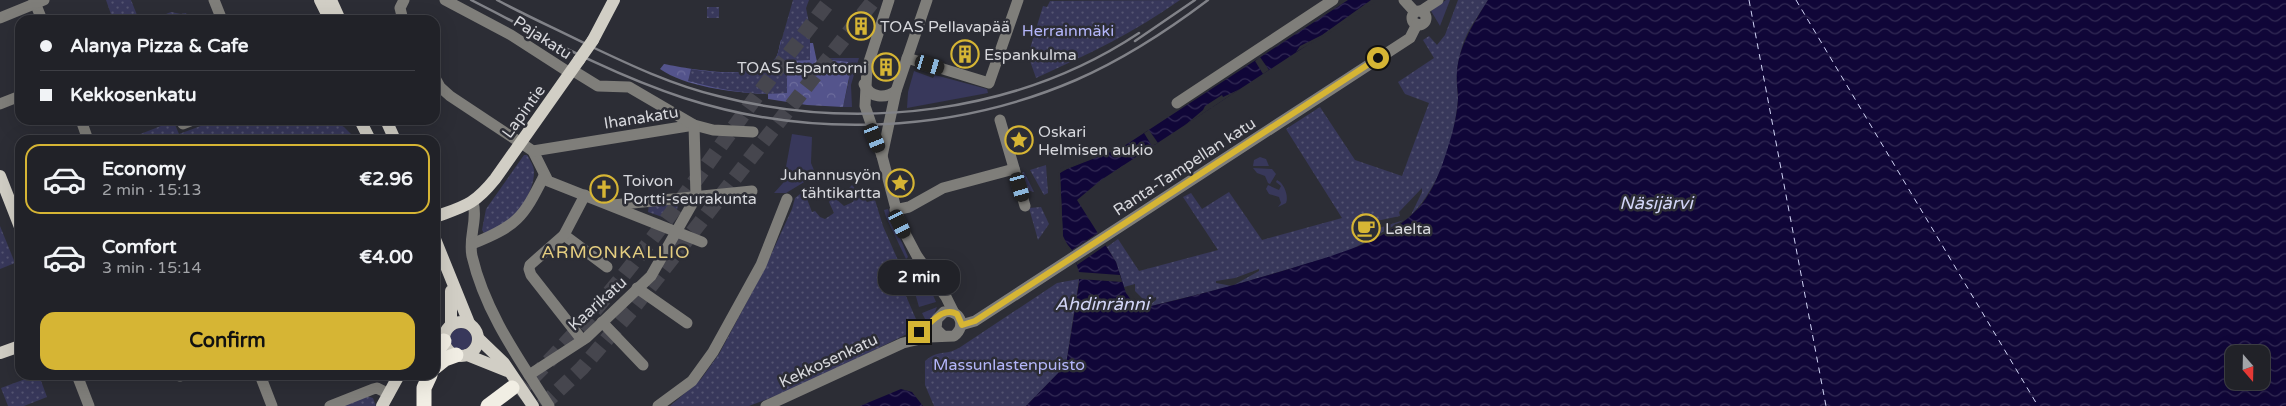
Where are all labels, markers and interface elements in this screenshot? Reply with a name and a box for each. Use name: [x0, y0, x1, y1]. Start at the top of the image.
building icon: TOAS Pellavapää: [846, 11, 876, 41]
street label: Pajakatu: [509, 12, 575, 64]
place label: TOAS Pellavapää: [880, 17, 1010, 37]
park label: Herrainmäki: [1022, 21, 1114, 41]
text: Alanya Pizza & Cafe: [70, 35, 248, 57]
building icon: Espankulma: [950, 39, 980, 69]
place label: Espankulma: [984, 45, 1077, 65]
route start: [1367, 47, 1389, 69]
building icon: TOAS Espantorni: [871, 52, 901, 82]
car: [913, 53, 946, 77]
place label: TOAS Espantorni: [737, 58, 867, 78]
street label: Lapintie: [498, 81, 550, 142]
text: Kekkosenkatu: [70, 84, 196, 106]
street label: Ihanakatu: [603, 102, 680, 134]
street label: Ranta-Tampellan katu: [1110, 113, 1260, 220]
car: [862, 121, 887, 155]
place label: Oskari Helmisen aukio: [1038, 122, 1153, 160]
place icon: Oskari Helmisen aukio: [1004, 125, 1034, 155]
icon: car: [42, 157, 87, 202]
text: Economy: [102, 158, 186, 180]
place label: Juhannusyön tähtikartta: [780, 165, 881, 203]
text: €2.96: [359, 168, 413, 190]
place icon: Juhannusyön tähtikartta: [885, 168, 915, 198]
place label: Toivon Portti-seurakunta: [623, 171, 757, 209]
car: [1008, 171, 1031, 203]
church icon: Toivon Portti-seurakunta: [589, 174, 619, 204]
text: 2 min · 15:13: [102, 180, 201, 200]
water label: Näsijärvi: [1619, 192, 1695, 214]
car: [886, 207, 913, 241]
cafe icon: Laelta: [1351, 213, 1381, 243]
place label: Laelta: [1385, 219, 1431, 239]
icon: car: [42, 235, 87, 280]
text: Comfort: [102, 236, 176, 258]
district label: ARMONKALLIO: [541, 241, 691, 263]
text: €4.00: [359, 246, 413, 268]
text: 3 min · 15:14: [102, 258, 201, 278]
callout: 2 min: [878, 260, 960, 294]
text: 2 min: [898, 267, 940, 287]
street label: Kaarikatu: [564, 272, 631, 335]
water label: Ahdinränni: [1055, 293, 1152, 315]
button: Confirm: [40, 312, 415, 370]
route end: [908, 321, 930, 343]
street label: Kekkosenkatu: [776, 329, 881, 392]
north arrow: [2225, 345, 2270, 390]
map controls: [2225, 345, 2270, 390]
park label: Massunlastenpuisto: [933, 355, 1085, 375]

